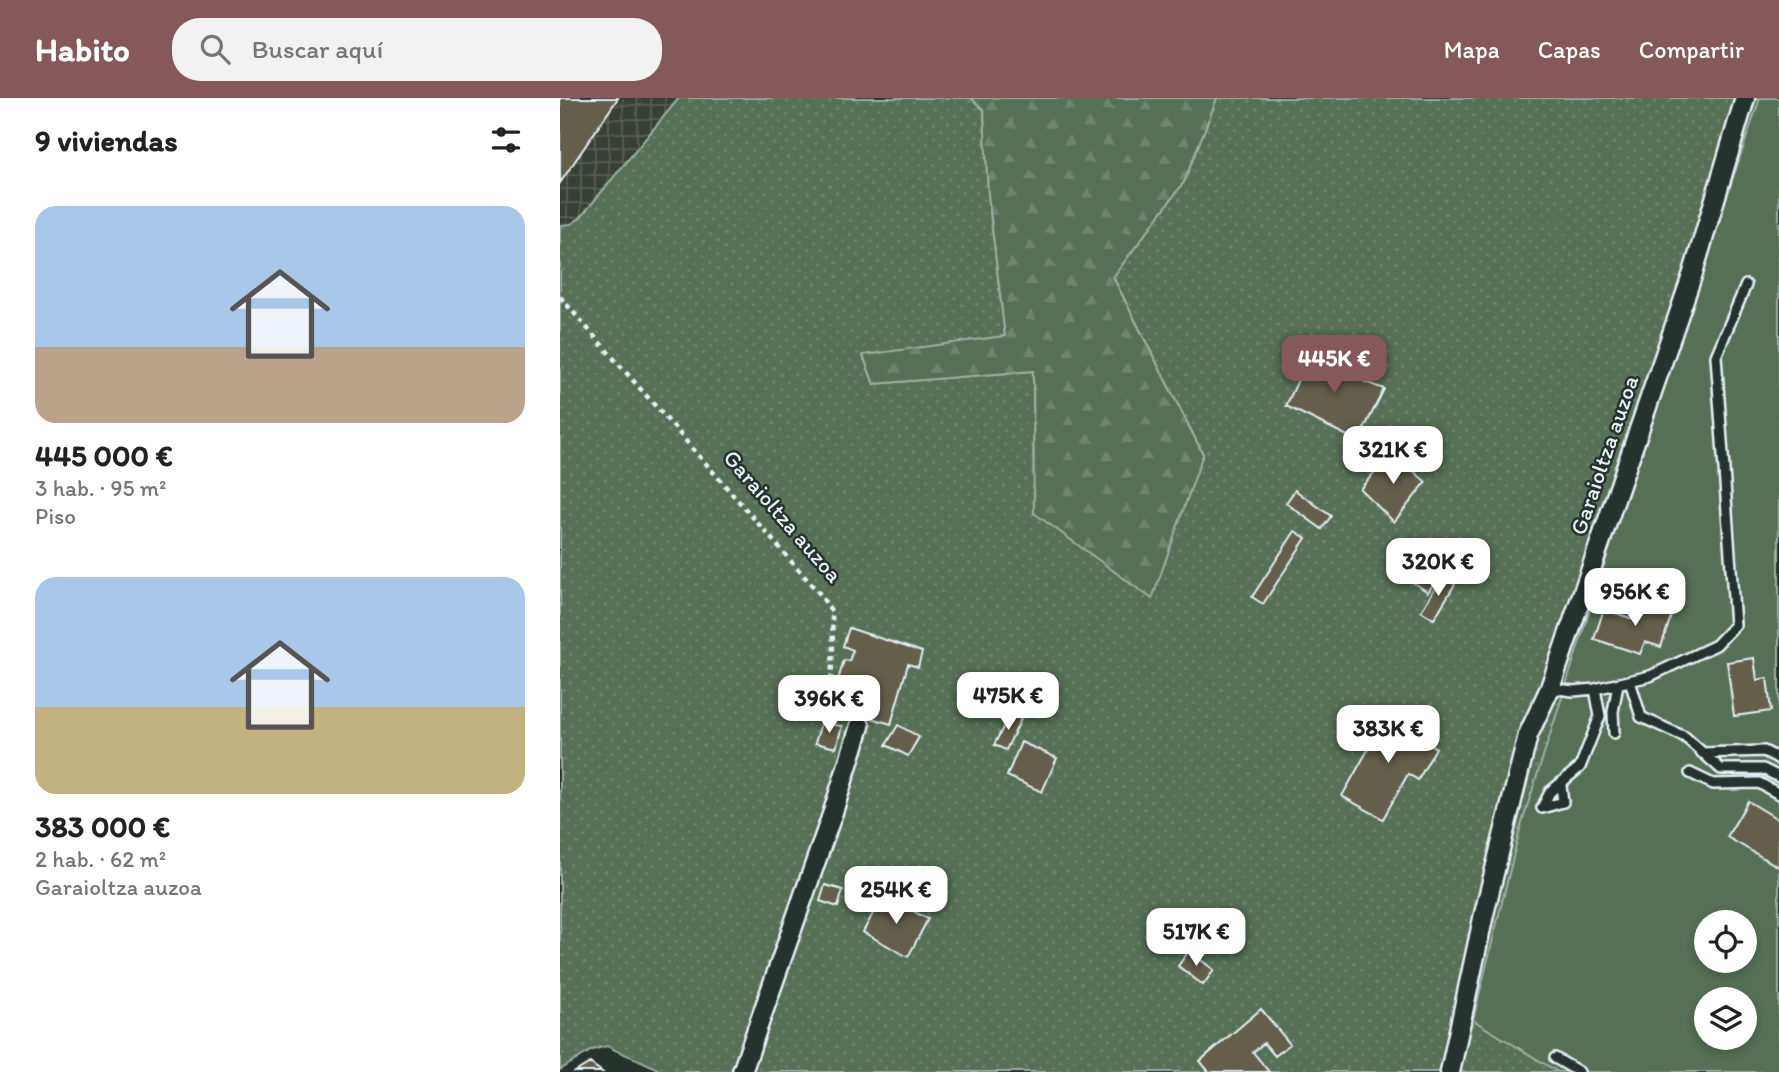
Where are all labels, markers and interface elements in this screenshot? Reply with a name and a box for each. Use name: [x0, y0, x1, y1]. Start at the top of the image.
search box: [172, 18, 662, 81]
text: Habito: [35, 30, 130, 69]
icon: search: [196, 30, 234, 68]
text: Buscar aquí: [252, 33, 383, 65]
text: Mapa: [1444, 35, 1500, 64]
text: Capas: [1538, 35, 1601, 64]
text: Compartir: [1639, 35, 1744, 64]
icon: filters: [487, 121, 525, 159]
text: 9 viviendas: [35, 122, 178, 159]
icon: home: [217, 251, 343, 377]
pin: 445K €: [1277, 336, 1391, 395]
text: 445K €: [1298, 344, 1370, 372]
street label: Garaioltza auzoa: [1564, 371, 1644, 539]
pin: 321K €: [1336, 426, 1450, 486]
text: 321K €: [1359, 435, 1427, 463]
text: 445 000 €: [35, 437, 173, 474]
street label: Garaioltza auzoa: [718, 444, 848, 588]
text: 3 hab. · 95 m²: [35, 474, 166, 502]
text: Piso: [35, 502, 76, 530]
pin: 320K €: [1381, 538, 1495, 598]
text: 320K €: [1402, 547, 1474, 575]
pin: 956K €: [1578, 568, 1692, 628]
text: 956K €: [1600, 577, 1670, 605]
icon: home: [217, 622, 343, 748]
pin: 475K €: [951, 672, 1065, 732]
pin: 396K €: [772, 676, 886, 735]
text: 475K €: [973, 681, 1043, 709]
text: 396K €: [794, 684, 864, 712]
pin: 383K €: [1331, 706, 1445, 765]
text: 383K €: [1353, 714, 1423, 742]
text: 383 000 €: [35, 808, 170, 845]
text: 2 hab. · 62 m²: [35, 845, 166, 873]
pin: 254K €: [839, 866, 953, 926]
text: Garaioltza auzoa: [35, 873, 202, 901]
text: 254K €: [860, 875, 932, 903]
pin: 517K €: [1139, 908, 1253, 968]
map controls: [1694, 910, 1757, 1050]
button: locate: [1694, 910, 1757, 973]
text: 517K €: [1162, 917, 1230, 945]
button: layers: [1694, 987, 1757, 1050]

